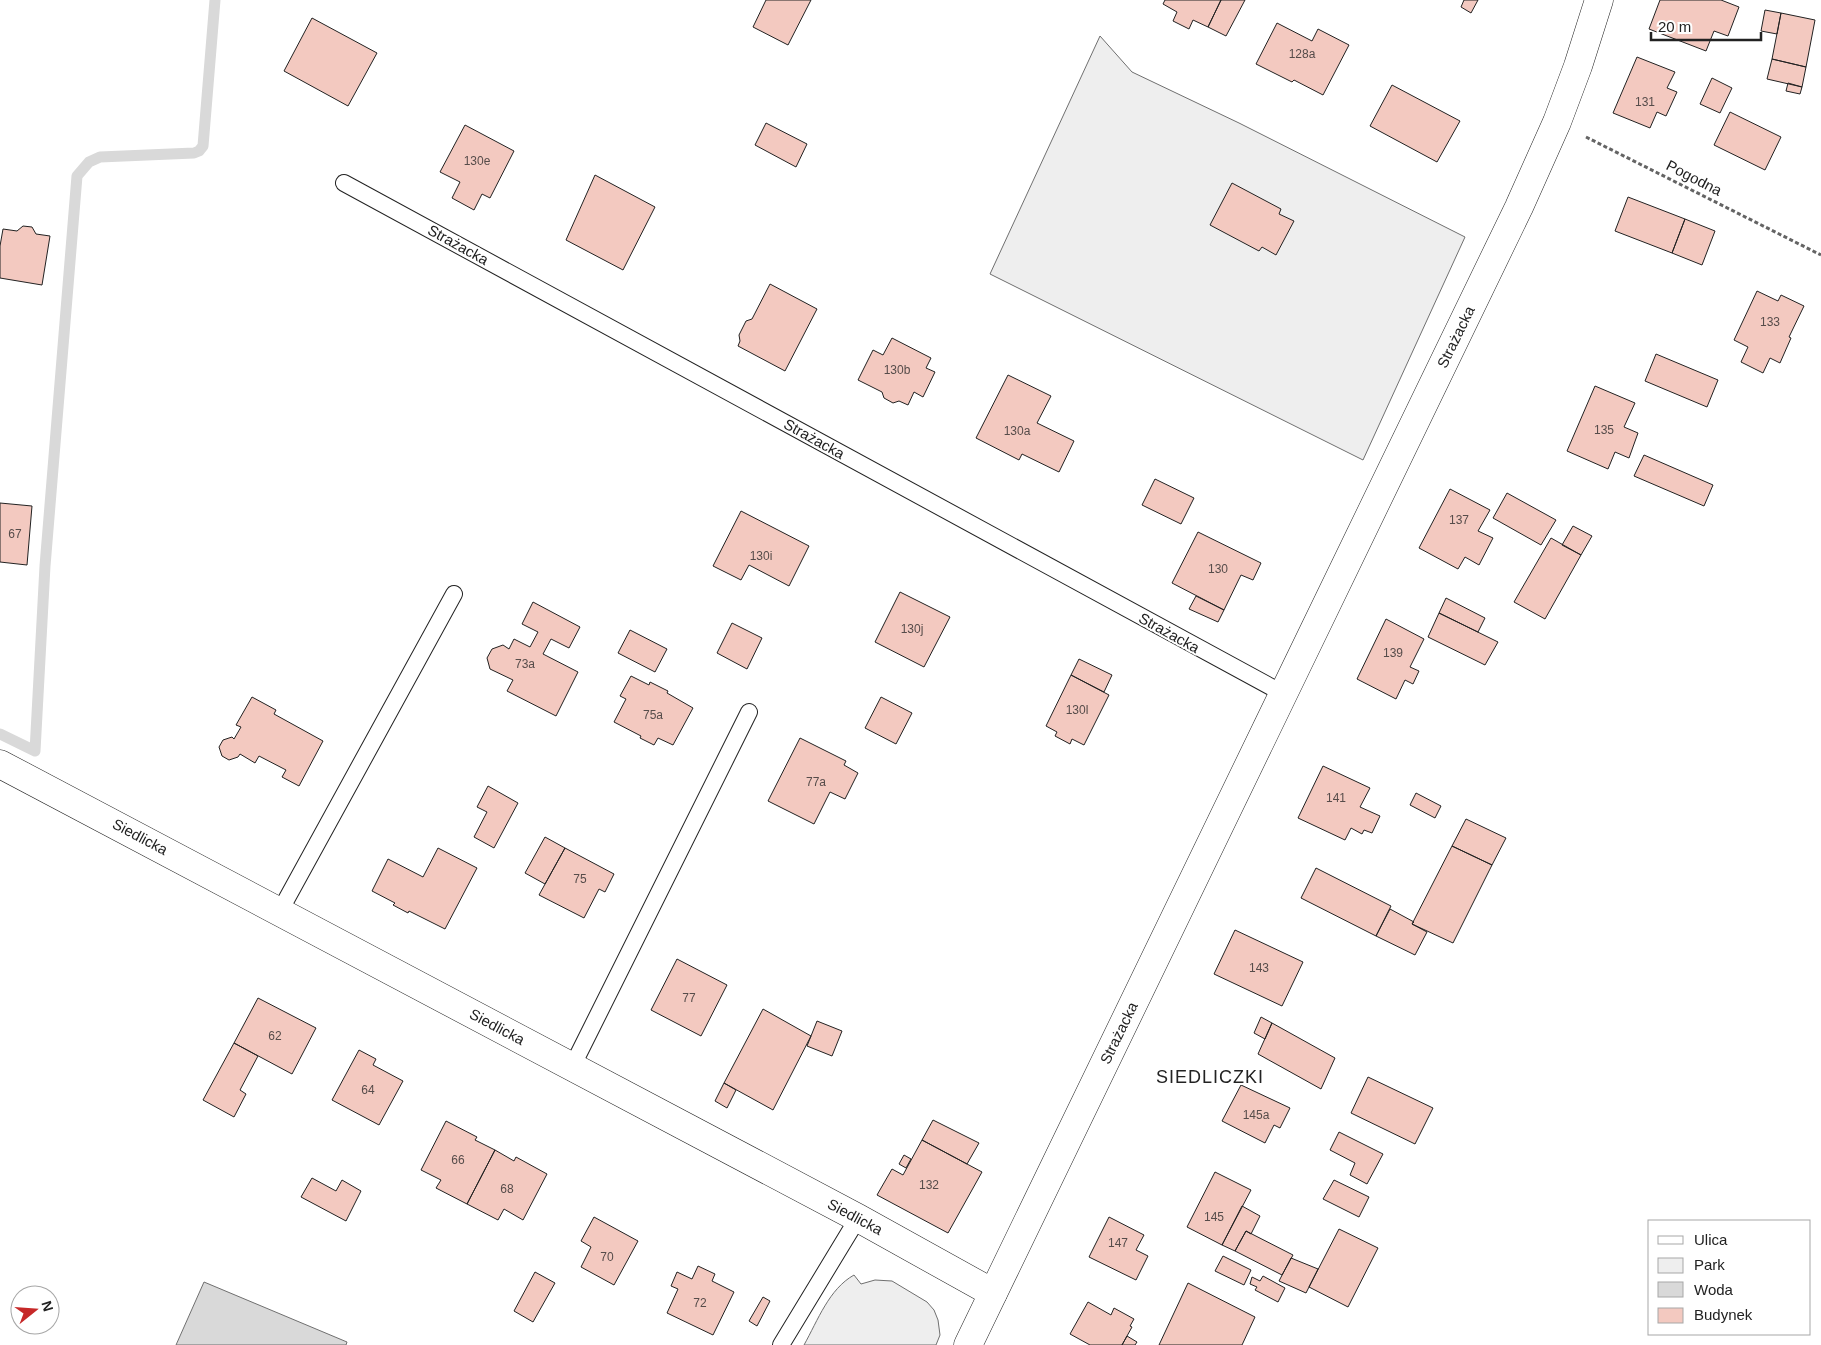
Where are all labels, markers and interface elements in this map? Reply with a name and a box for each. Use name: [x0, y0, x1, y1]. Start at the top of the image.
scale bar: [1651, 10, 1761, 42]
text: 20 m: [1658, 18, 1691, 35]
house number: 128a: [1289, 47, 1316, 61]
house number: 131: [1635, 95, 1655, 109]
house number: 130e: [464, 154, 491, 168]
street label: Pogodna: [1664, 156, 1725, 199]
street label: Strażacka: [425, 221, 492, 268]
street label: Strażacka: [1433, 302, 1478, 370]
house number: 133: [1760, 315, 1780, 329]
house number: 130b: [884, 363, 911, 377]
street label: Strażacka: [781, 415, 848, 462]
house number: 135: [1594, 423, 1614, 437]
house number: 130a: [1004, 424, 1031, 438]
house number: 137: [1449, 513, 1469, 527]
house number: 67: [8, 527, 22, 541]
house number: 130i: [750, 549, 772, 563]
house number: 130: [1208, 562, 1228, 576]
street label: Strażacka: [1136, 609, 1203, 656]
house number: 130j: [901, 622, 923, 636]
house number: 139: [1383, 646, 1403, 660]
house number: 73a: [515, 657, 535, 671]
house number: 130l: [1066, 703, 1088, 717]
house number: 75a: [643, 708, 663, 722]
house number: 77a: [806, 775, 826, 789]
house number: 141: [1326, 791, 1346, 805]
street label: Siedlicka: [110, 815, 171, 858]
house number: 75: [573, 872, 587, 886]
house number: 143: [1249, 961, 1269, 975]
house number: 77: [682, 991, 696, 1005]
street label: Strażacka: [1096, 998, 1141, 1066]
street label: Siedlicka: [467, 1005, 528, 1048]
house number: 62: [268, 1029, 282, 1043]
district label: SIEDLICZKI: [1156, 1067, 1264, 1087]
house number: 64: [361, 1083, 375, 1097]
house number: 145a: [1243, 1108, 1270, 1122]
house number: 66: [451, 1153, 465, 1167]
house number: 132: [919, 1178, 939, 1192]
house number: 68: [500, 1182, 514, 1196]
street label: Siedlicka: [825, 1195, 886, 1238]
house number: 145: [1204, 1210, 1224, 1224]
legend: [1648, 1220, 1811, 1335]
text: Ulica: [1694, 1231, 1728, 1248]
house number: 147: [1108, 1236, 1128, 1250]
house number: 70: [600, 1250, 614, 1264]
text: Park: [1694, 1256, 1725, 1273]
text: Woda: [1694, 1281, 1734, 1298]
north arrow: [10, 1285, 60, 1335]
house number: 72: [693, 1296, 707, 1310]
text: N: [38, 1299, 57, 1313]
text: Budynek: [1694, 1306, 1753, 1323]

